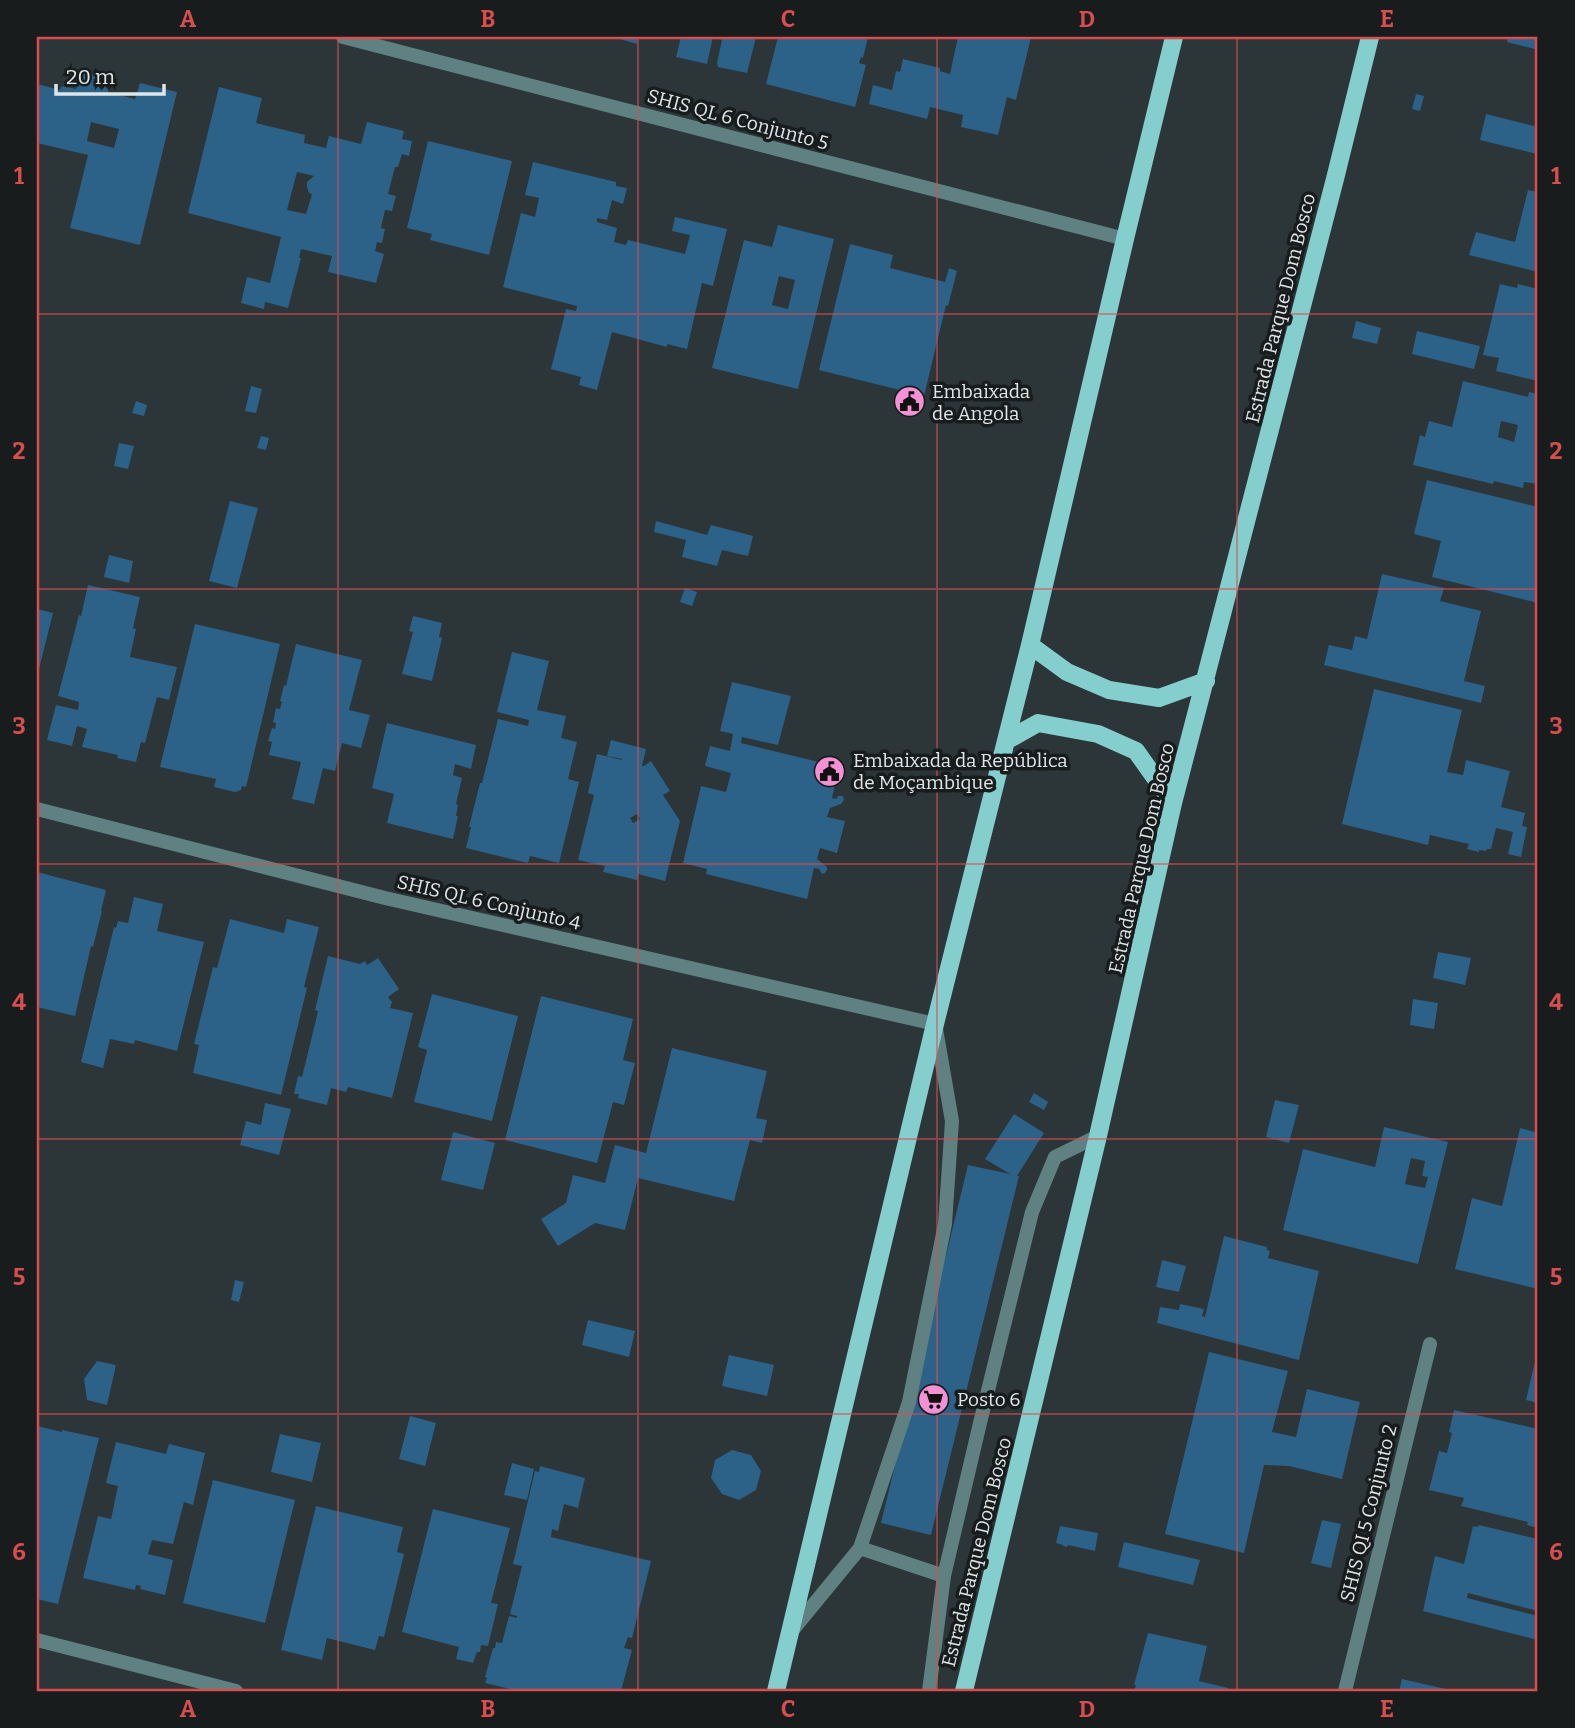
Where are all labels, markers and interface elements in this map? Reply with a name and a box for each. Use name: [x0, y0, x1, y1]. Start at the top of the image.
text: A: [180, 5, 197, 33]
text: B: [481, 5, 495, 33]
text: C: [781, 5, 795, 33]
text: D: [1079, 5, 1095, 33]
text: E: [1380, 5, 1394, 33]
scale bar: [56, 52, 164, 96]
text: 20 m: [66, 64, 115, 90]
street label: SHIS QL 6 Conjunto 5: [645, 84, 831, 155]
text: 1: [14, 162, 24, 190]
text: 1: [1551, 162, 1561, 190]
street label: Estrada Parque Dom Bosco: [1241, 191, 1320, 425]
place label: Embaixada de Angola: [932, 380, 1031, 425]
public building icon: Embaixada de Angola: [892, 385, 926, 419]
text: 2: [13, 437, 26, 465]
text: 2: [1550, 437, 1563, 465]
text: 3: [12, 712, 26, 740]
text: 3: [1549, 712, 1563, 740]
street label: Estrada Parque Dom Bosco: [1104, 741, 1179, 976]
place label: Embaixada da República de Moçambique: [853, 749, 1068, 794]
public building icon: Embaixada da República de Moçambique: [813, 754, 847, 788]
street label: SHIS QL 6 Conjunto 4: [395, 870, 583, 935]
text: 4: [12, 988, 26, 1016]
text: 4: [1549, 988, 1563, 1016]
text: 5: [13, 1263, 25, 1291]
text: 5: [1550, 1263, 1562, 1291]
supermarket icon: Posto 6: [917, 1382, 951, 1416]
place label: Posto 6: [957, 1388, 1021, 1411]
street label: SHIS QI 5 Conjunto 2: [1335, 1422, 1402, 1604]
street label: Estrada Parque Dom Bosco: [937, 1435, 1016, 1669]
text: 6: [12, 1538, 26, 1566]
text: 6: [1549, 1538, 1563, 1566]
text: A: [180, 1695, 197, 1723]
text: B: [481, 1695, 495, 1723]
text: C: [781, 1695, 795, 1723]
text: D: [1079, 1695, 1095, 1723]
text: E: [1380, 1695, 1394, 1723]

